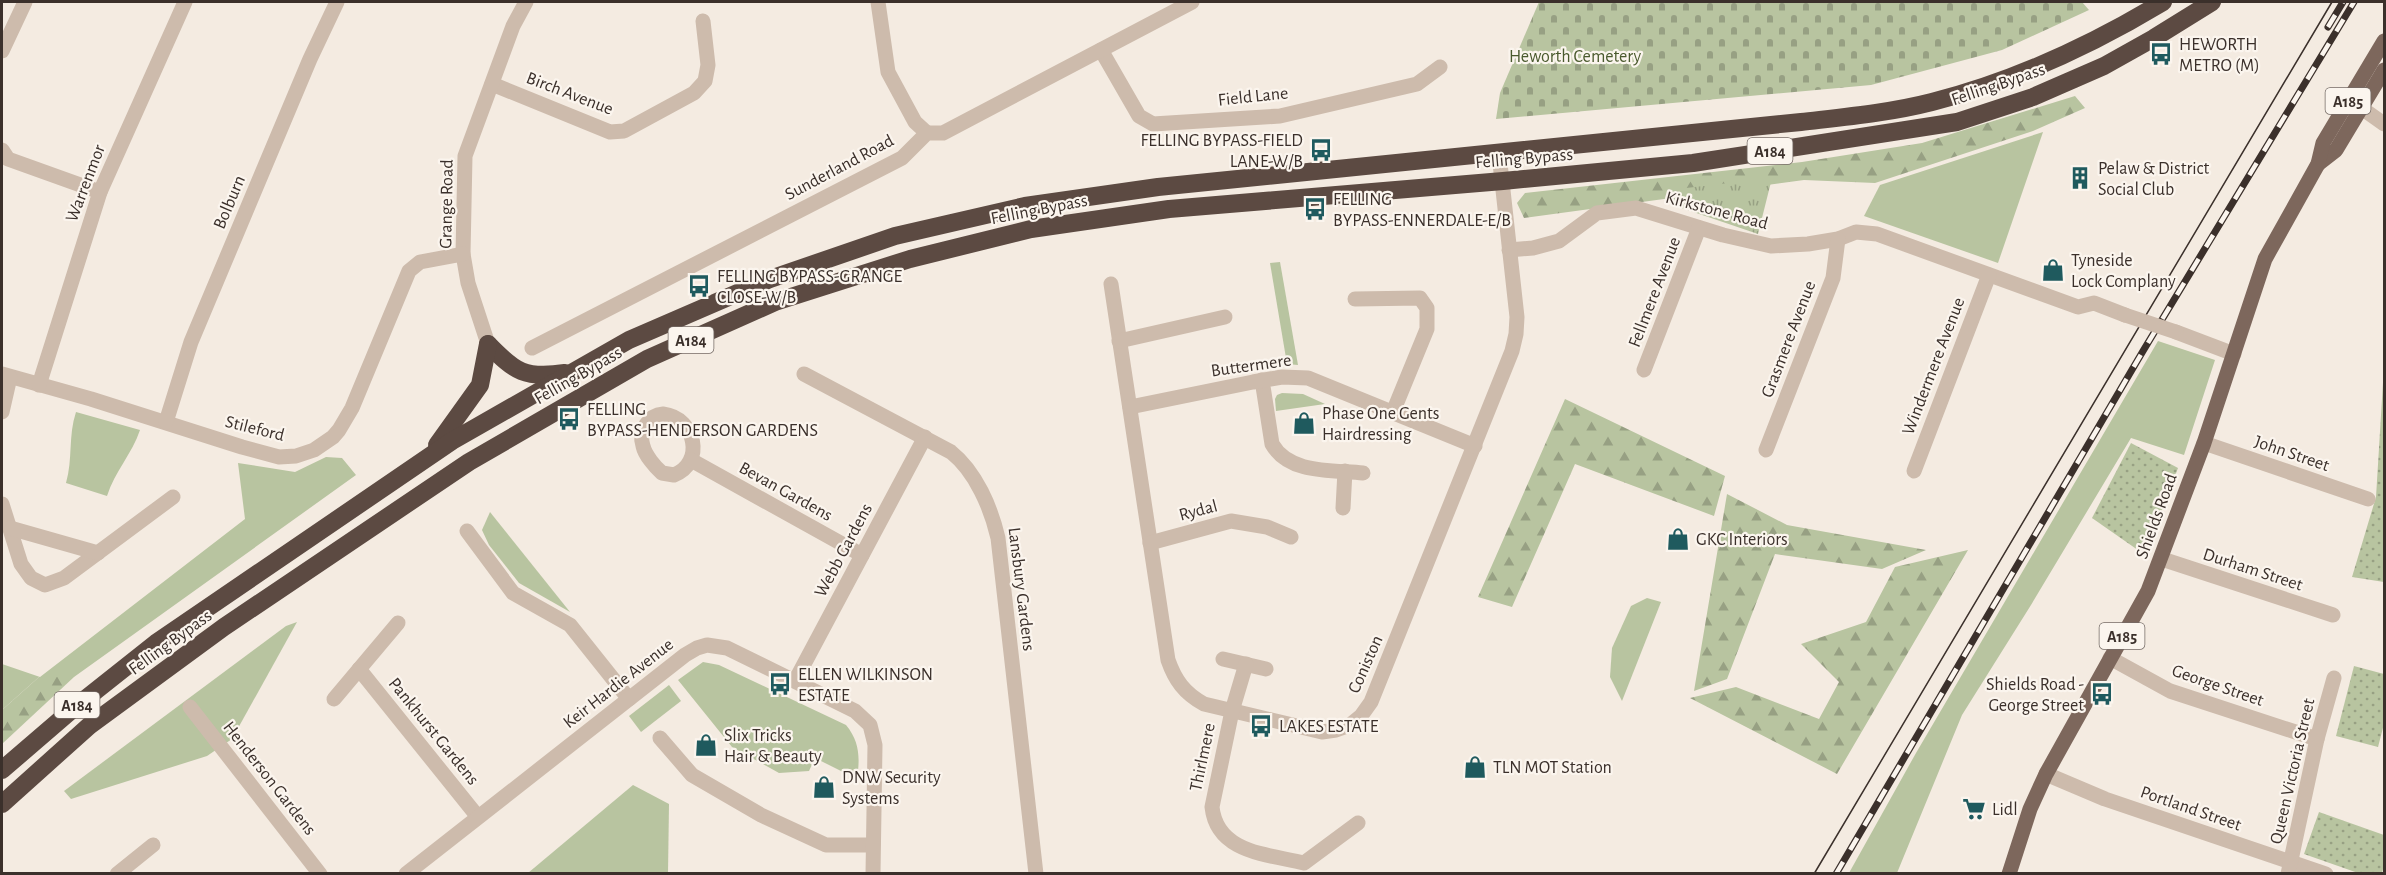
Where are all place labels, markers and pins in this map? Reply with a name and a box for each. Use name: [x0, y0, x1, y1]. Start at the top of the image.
place label: HEWORTH METRO (M): [2179, 36, 2260, 75]
bus stop icon: HEWORTH METRO (M): [2148, 41, 2174, 67]
place label: FELLING BYPASS-FIELD LANE-W/B: [1140, 132, 1303, 171]
bus stop icon: FELLING BYPASS-FIELD LANE-W/B: [1308, 137, 1334, 163]
place label: Pelaw & District Social Club: [2098, 160, 2209, 199]
building icon: Pelaw & District Social Club: [2067, 165, 2093, 191]
place label: FELLING BYPASS-ENNERDALE-E/B: [1333, 191, 1511, 230]
bus stop icon: FELLING BYPASS-ENNERDALE-E/B: [1302, 196, 1328, 222]
place label: Tyneside Lock Complany: [2071, 252, 2176, 291]
shop icon: Tyneside Lock Complany: [2040, 257, 2066, 283]
place label: FELLING BYPASS-GRANGE CLOSE-W/B: [717, 268, 903, 307]
bus stop icon: FELLING BYPASS-GRANGE CLOSE-W/B: [686, 273, 712, 299]
place label: FELLING BYPASS-HENDERSON GARDENS: [587, 401, 818, 440]
place label: Phase One Gents Hairdressing: [1322, 405, 1439, 444]
bus stop icon: FELLING BYPASS-HENDERSON GARDENS: [556, 406, 582, 432]
shop icon: Phase One Gents Hairdressing: [1291, 410, 1317, 436]
shop icon: GKC Interiors: [1665, 526, 1691, 552]
place label: GKC Interiors: [1696, 531, 1788, 549]
place label: ELLEN WILKINSON ESTATE: [798, 666, 933, 705]
bus stop icon: ELLEN WILKINSON ESTATE: [767, 671, 793, 697]
place label: Shields Road - George Street: [1986, 676, 2084, 715]
bus stop icon: Shields Road - George Street: [2089, 681, 2115, 707]
bus stop icon: LAKES ESTATE: [1248, 713, 1274, 739]
place label: LAKES ESTATE: [1279, 718, 1379, 736]
place label: Slix Tricks Hair & Beauty: [724, 727, 822, 766]
shop icon: Slix Tricks Hair & Beauty: [693, 732, 719, 758]
shop icon: TLN MOT Station: [1462, 754, 1488, 780]
place label: TLN MOT Station: [1493, 759, 1612, 777]
place label: DNW Security Systems: [842, 769, 941, 808]
shop icon: DNW Security Systems: [811, 774, 837, 800]
supermarket icon: Lidl: [1961, 796, 1987, 822]
place label: Lidl: [1992, 801, 2018, 819]

